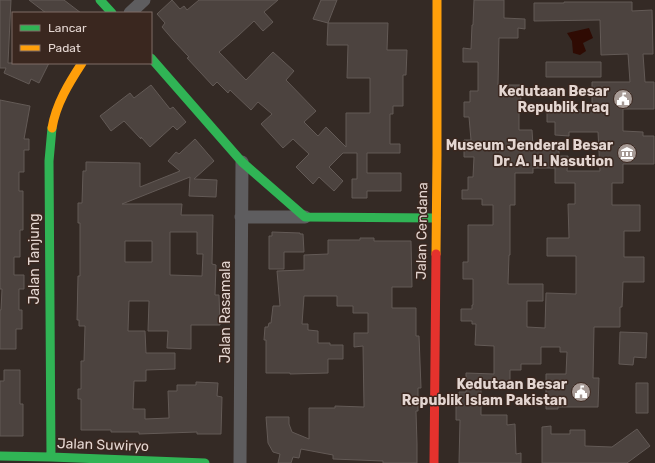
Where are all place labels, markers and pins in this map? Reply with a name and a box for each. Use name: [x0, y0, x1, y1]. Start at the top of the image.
place label: Kedutaan Besar Republik Iraq: [498, 83, 610, 116]
public building icon: Kedutaan Besar Republik Iraq: [612, 88, 634, 110]
place label: Museum Jenderal Besar Dr. A. H. Nasution: [446, 137, 614, 170]
museum icon: Museum Jenderal Besar Dr. A. H. Nasution: [616, 142, 638, 164]
place label: Kedutaan Besar Republik Islam Pakistan: [402, 376, 568, 409]
public building icon: Kedutaan Besar Republik Islam Pakistan: [570, 381, 592, 403]

